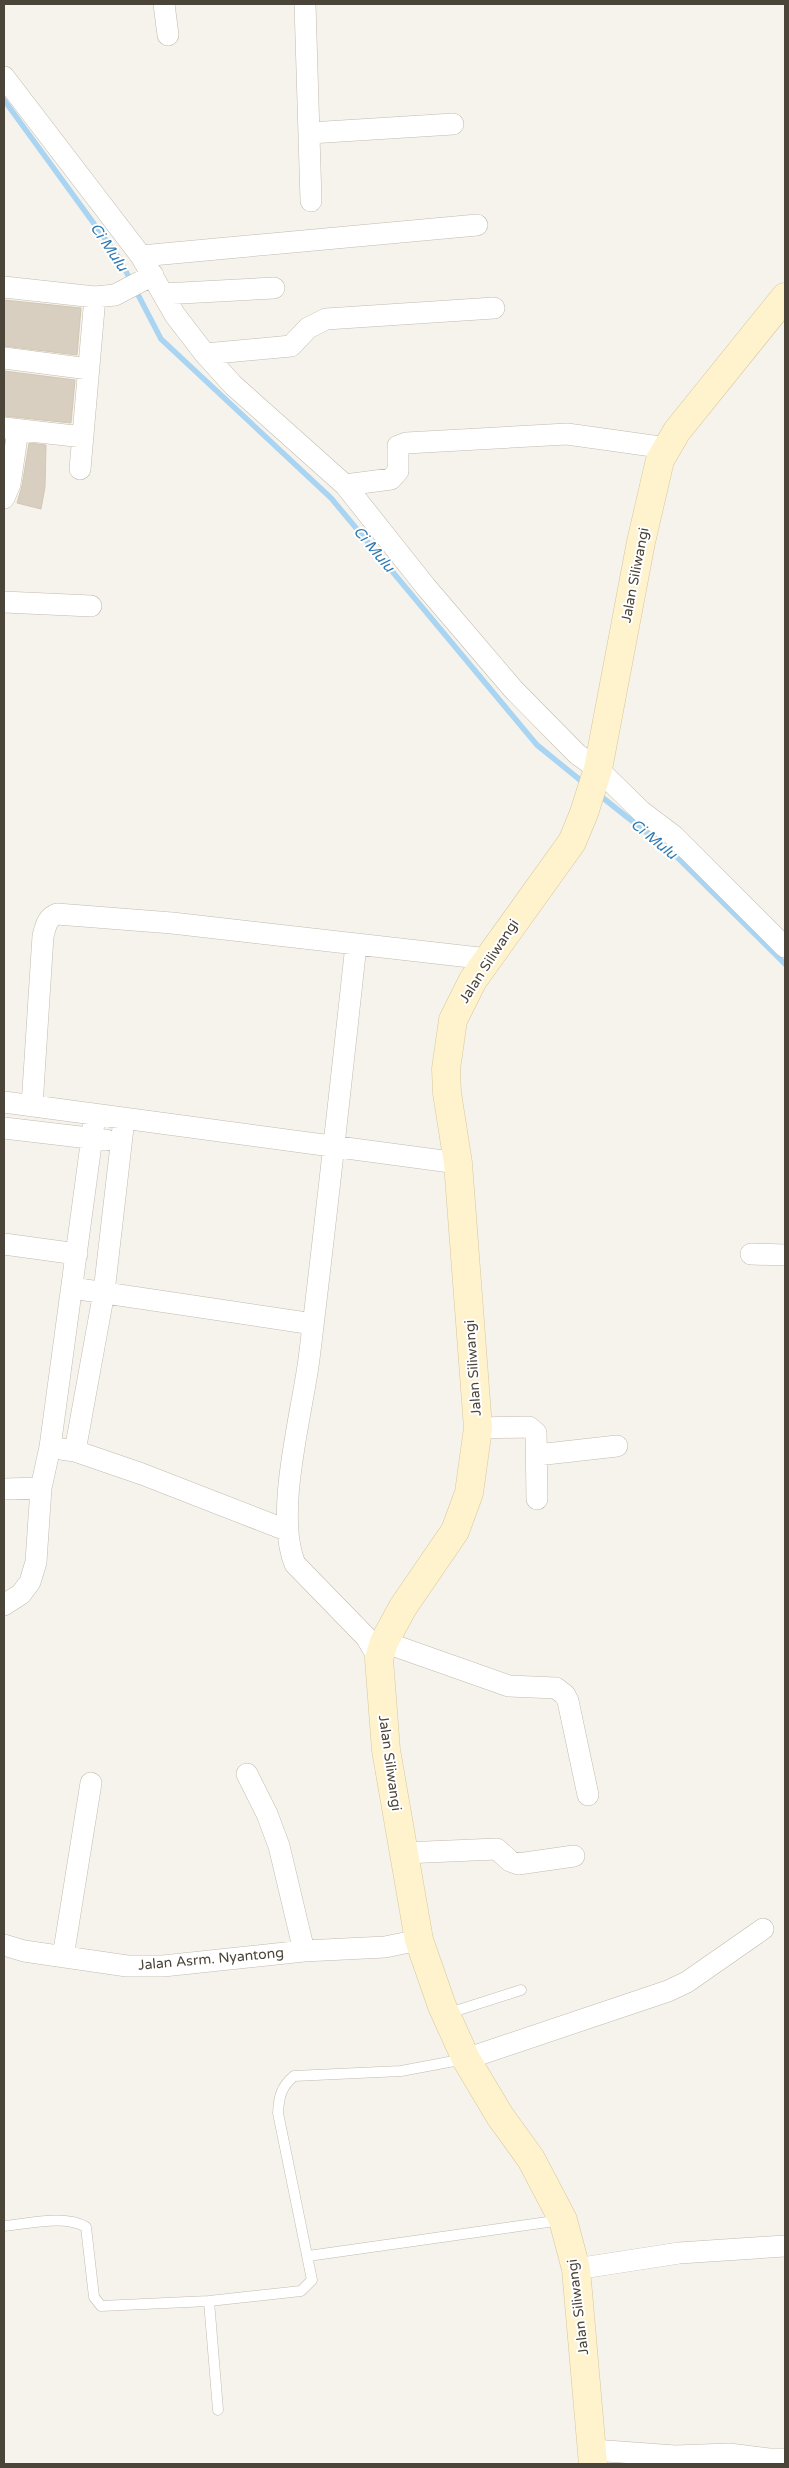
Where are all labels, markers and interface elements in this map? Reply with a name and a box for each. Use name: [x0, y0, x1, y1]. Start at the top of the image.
water label: Ci Mulu: [86, 219, 132, 275]
water label: Ci Mulu: [350, 522, 399, 576]
street label: Jalan Siliwangi: [617, 526, 653, 624]
water label: Ci Mulu: [627, 815, 681, 864]
street label: Jalan Siliwangi: [456, 916, 522, 1006]
street label: Jalan Siliwangi: [461, 1319, 485, 1417]
street label: Jalan Siliwangi: [375, 1714, 405, 1812]
street label: Jalan Asrm. Nyantong: [137, 1944, 285, 1974]
street label: Jalan Siliwangi: [564, 2258, 592, 2356]

